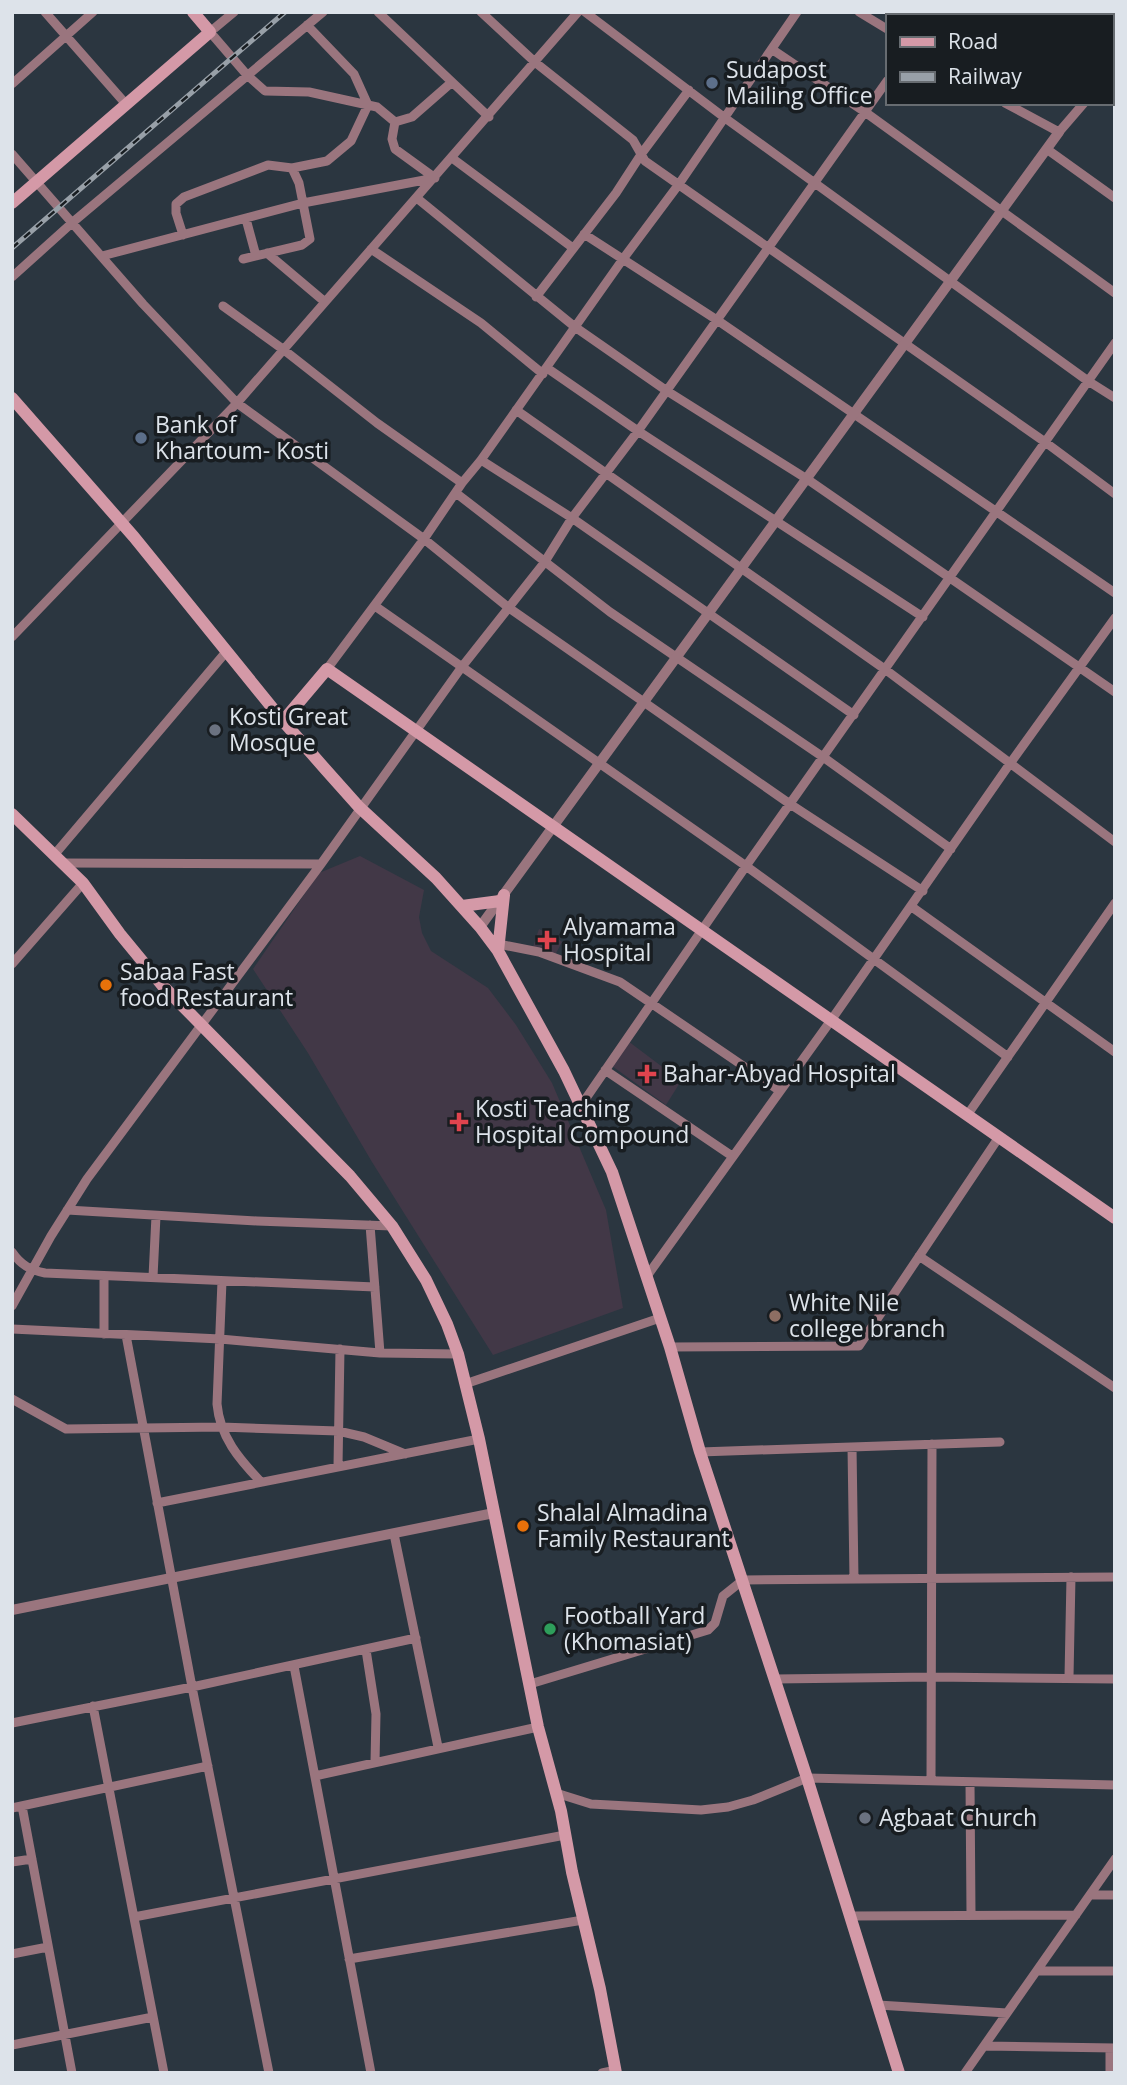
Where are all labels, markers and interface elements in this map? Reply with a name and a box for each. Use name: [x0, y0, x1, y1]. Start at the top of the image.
legend: [886, 14, 1113, 105]
text: Road: [948, 27, 998, 55]
place label: Sudapost Mailing Office: [726, 53, 873, 111]
text: Railway: [948, 62, 1022, 90]
marker: Sudapost Mailing Office: [704, 75, 720, 91]
place label: Bank of Khartoum- Kosti: [155, 408, 329, 466]
marker: Bank of Khartoum- Kosti: [133, 430, 149, 446]
place label: Kosti Great Mosque: [229, 700, 348, 758]
marker: Kosti Great Mosque: [207, 722, 223, 738]
place label: Alyamama Hospital: [563, 910, 676, 968]
marker: Alyamama Hospital: [537, 930, 557, 950]
place label: Sabaa Fast food Restaurant: [120, 955, 293, 1013]
marker: Sabaa Fast food Restaurant: [98, 977, 114, 993]
place label: Bahar-Abyad Hospital: [663, 1057, 896, 1089]
marker: Bahar-Abyad Hospital: [637, 1064, 657, 1084]
place label: Kosti Teaching Hospital Compound: [475, 1092, 689, 1150]
marker: Kosti Teaching Hospital Compound: [449, 1112, 469, 1132]
place label: White Nile college branch: [789, 1286, 945, 1344]
marker: White Nile college branch: [767, 1308, 783, 1324]
place label: Shalal Almadina Family Restaurant: [537, 1496, 730, 1554]
marker: Shalal Almadina Family Restaurant: [515, 1518, 531, 1534]
place label: Football Yard (Khomasiat): [564, 1599, 705, 1657]
marker: Football Yard (Khomasiat): [542, 1621, 558, 1637]
place label: Agbaat Church: [879, 1801, 1037, 1833]
marker: Agbaat Church: [857, 1810, 873, 1826]

